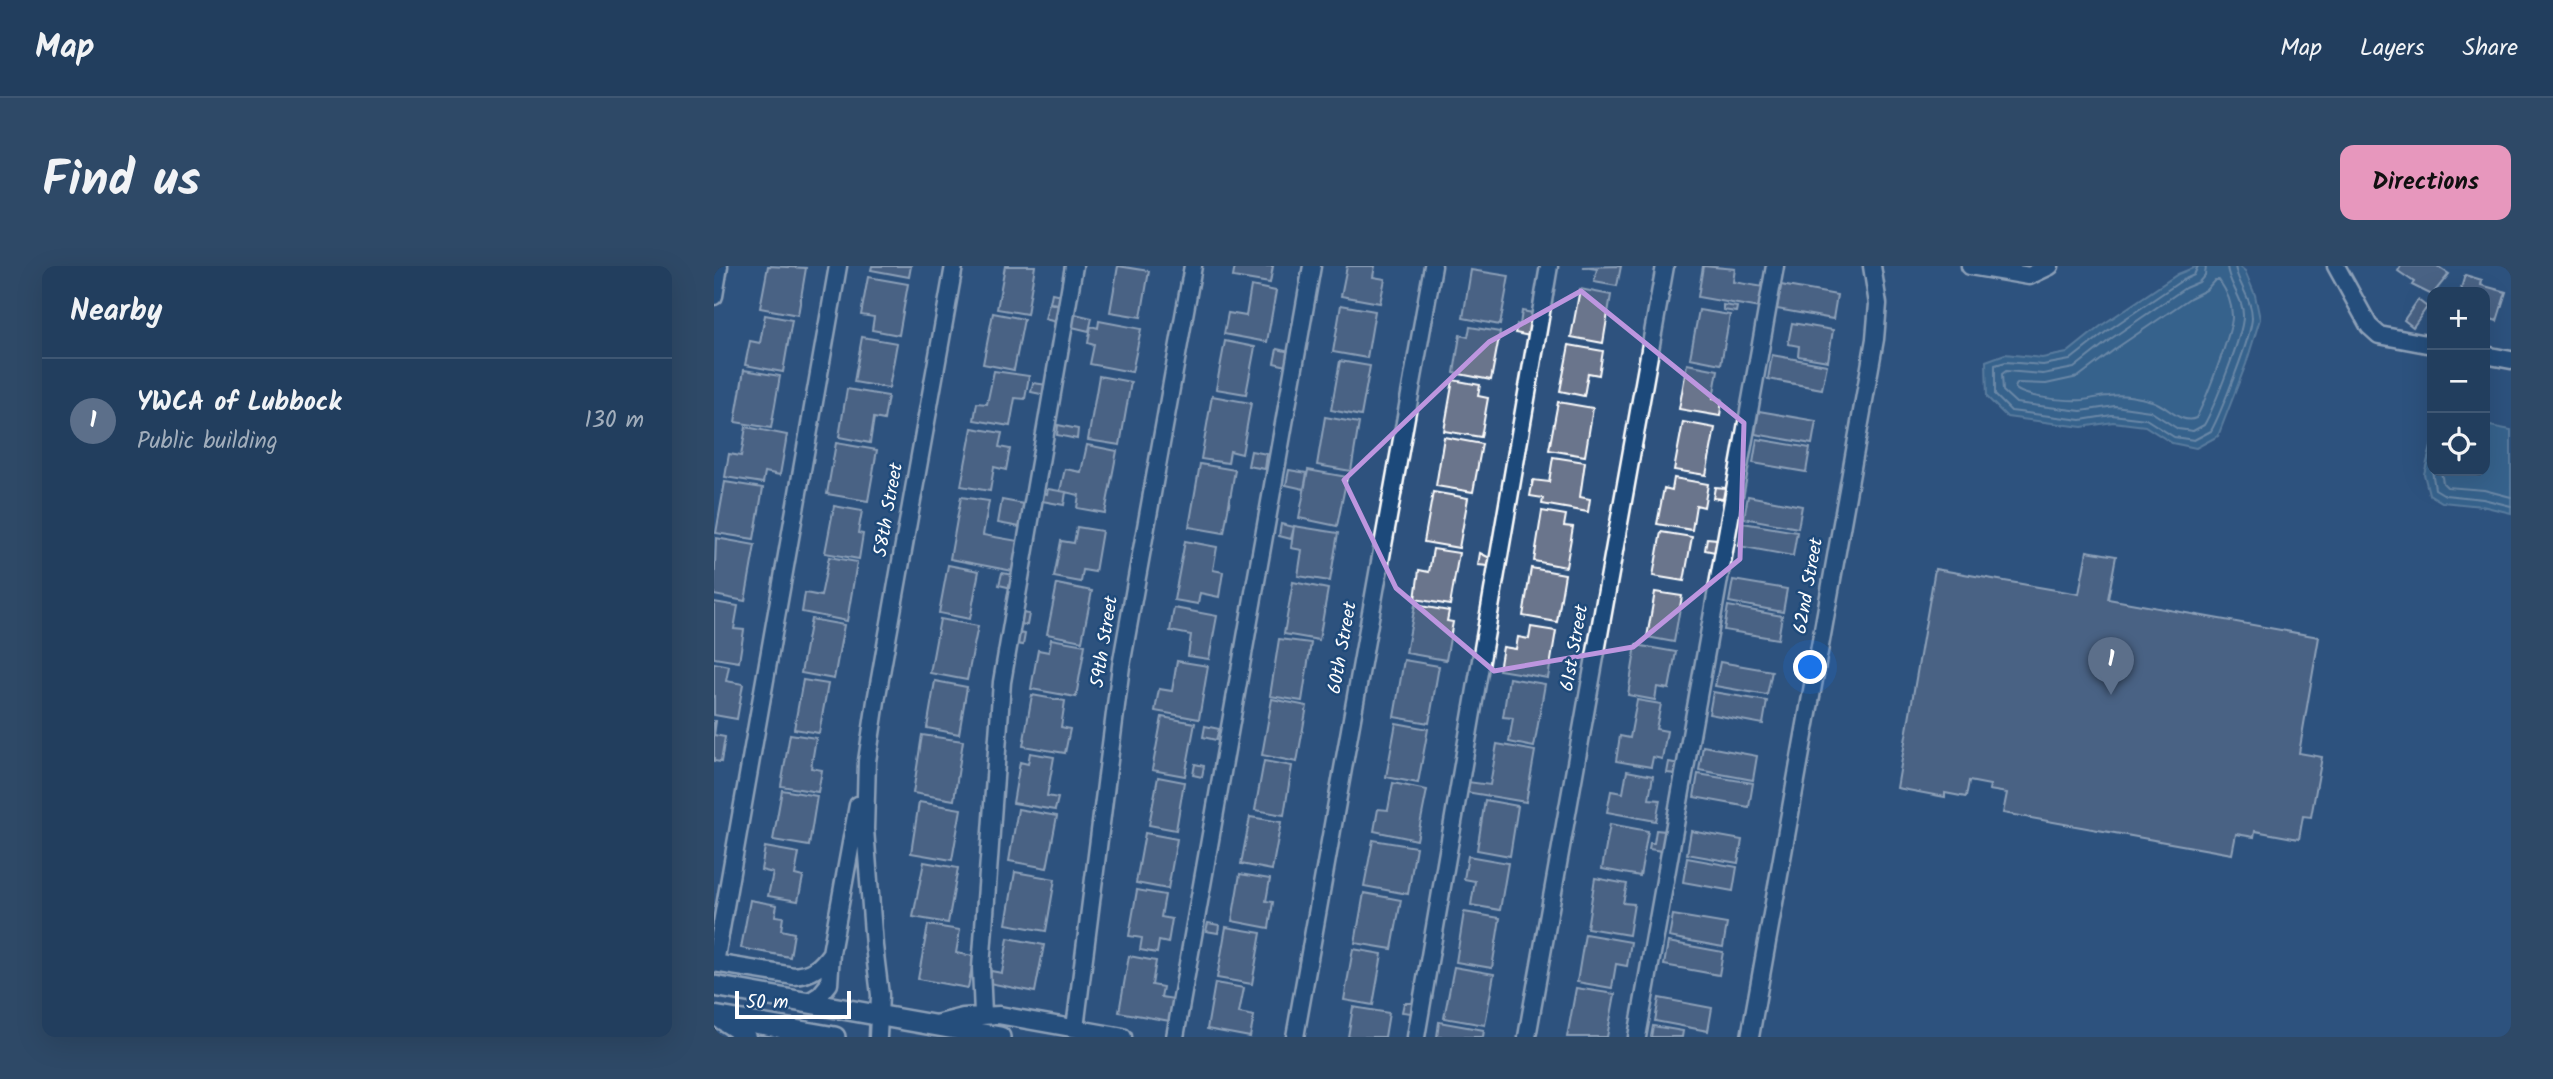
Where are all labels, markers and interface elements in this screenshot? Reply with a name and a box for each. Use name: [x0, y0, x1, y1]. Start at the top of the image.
text: Map: [35, 22, 95, 75]
text: Map: [2280, 29, 2322, 68]
text: Layers: [2360, 29, 2424, 68]
text: Share: [2462, 29, 2518, 68]
text: Find us: [42, 143, 200, 221]
button: Directions: [2340, 145, 2511, 220]
map controls: [2427, 287, 2490, 476]
button: +: [2427, 287, 2490, 350]
text: Nearby: [70, 288, 162, 336]
button: −: [2427, 350, 2490, 413]
text: YWCA of Lubbock: [137, 382, 341, 424]
text: 1: [90, 403, 96, 439]
text: 130 m: [585, 403, 644, 439]
button: locate: [2427, 413, 2490, 476]
text: Public building: [137, 424, 278, 460]
street label: 58th Street: [866, 460, 912, 559]
street label: 62nd Street: [1786, 535, 1832, 636]
street label: 59th Street: [1083, 593, 1127, 690]
street label: 60th Street: [1320, 599, 1366, 697]
street label: 61st Street: [1553, 602, 1598, 694]
pin: 1: [2088, 637, 2134, 695]
your location: [1793, 650, 1827, 684]
scale bar: [735, 988, 850, 1020]
text: 50 m: [746, 988, 788, 1018]

